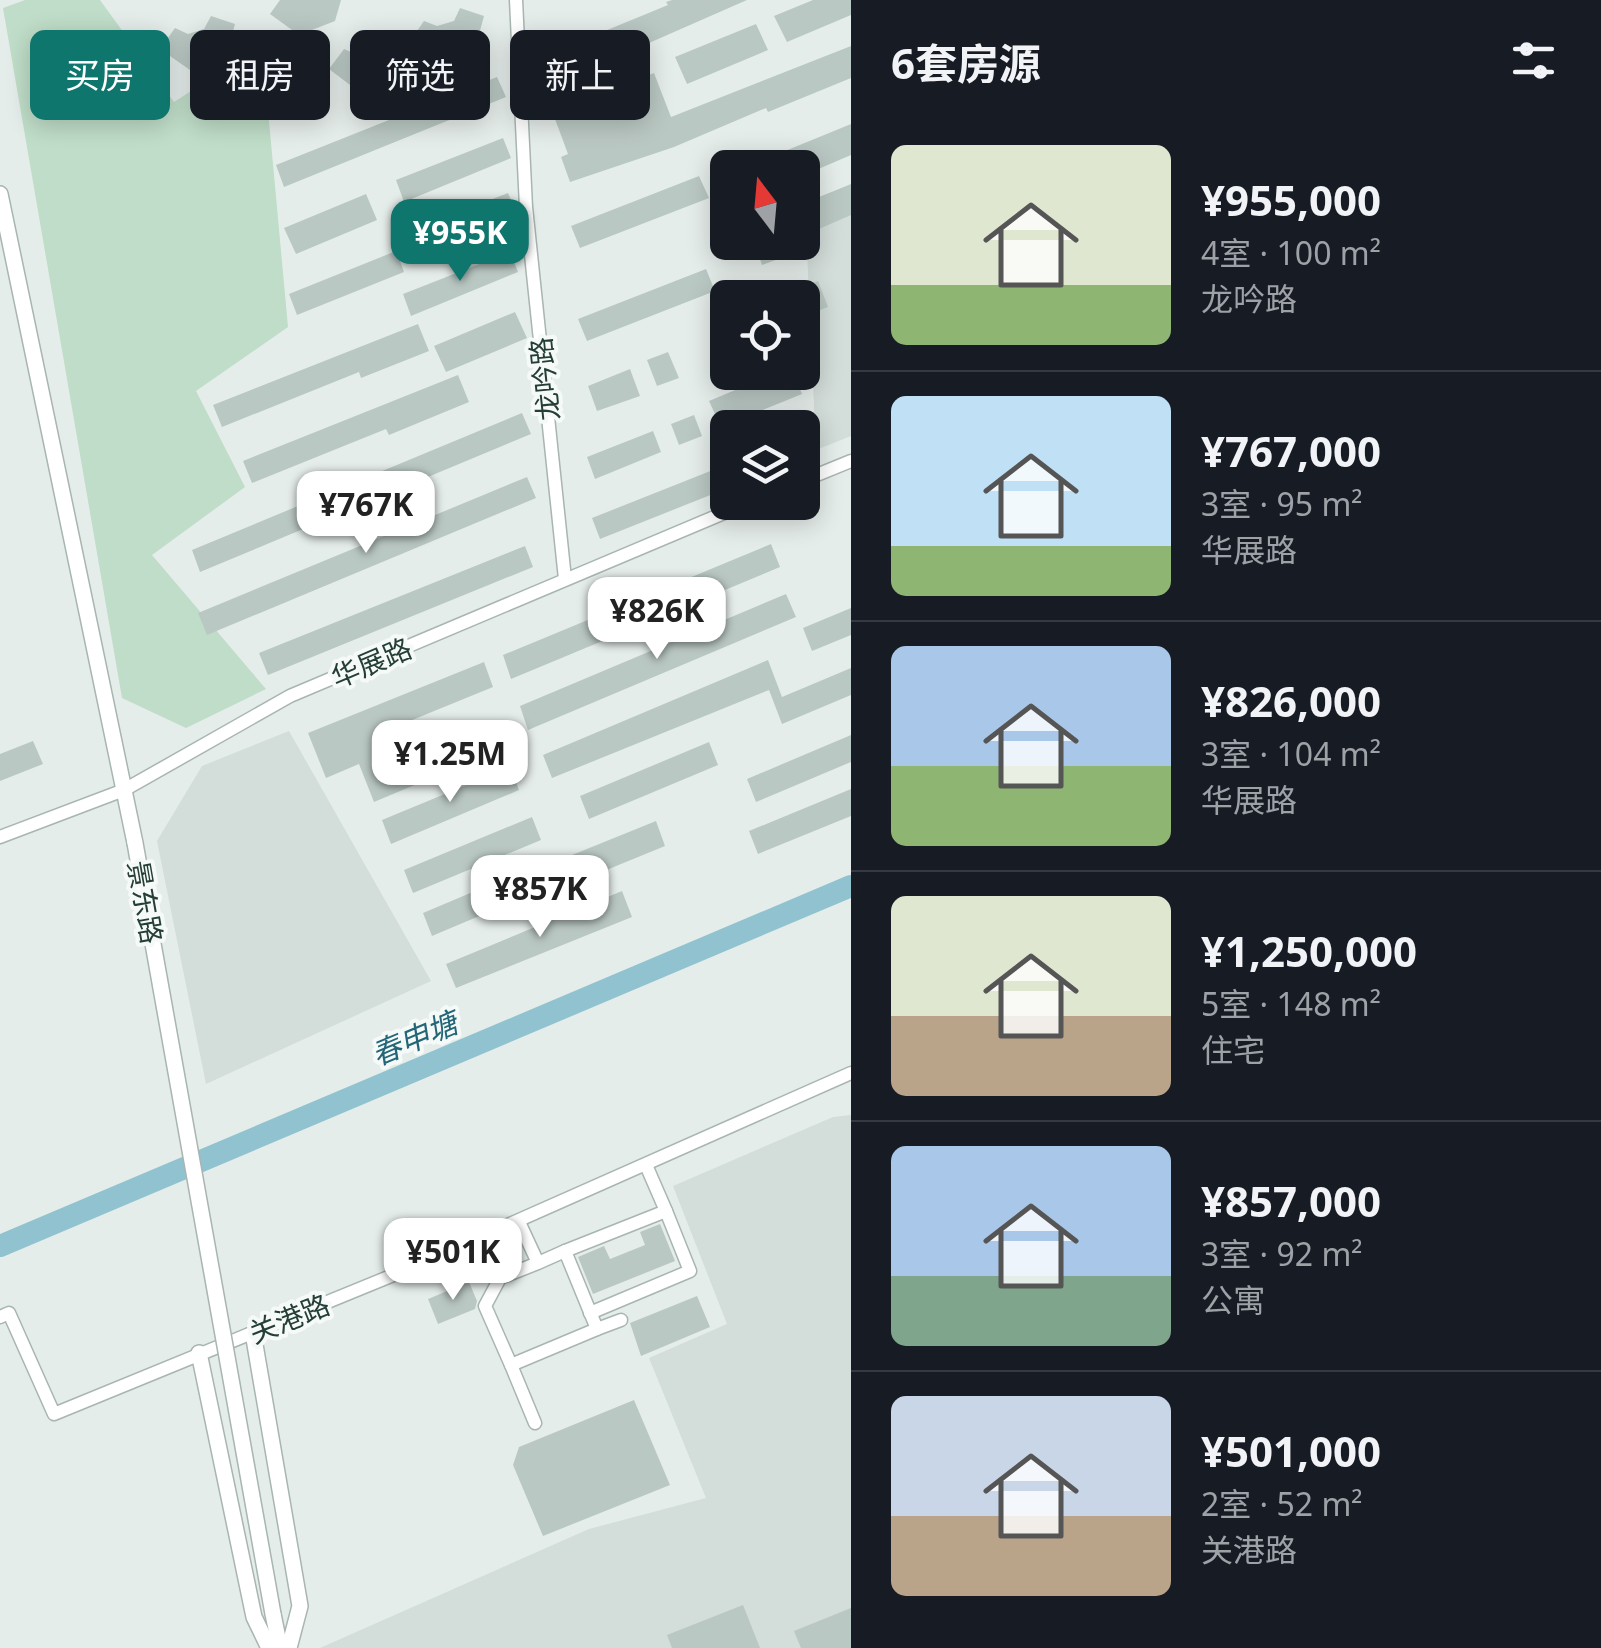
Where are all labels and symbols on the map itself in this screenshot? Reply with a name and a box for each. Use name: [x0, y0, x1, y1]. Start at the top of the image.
north arrow: [710, 150, 820, 260]
pin: ¥955K: [390, 199, 530, 284]
street label: 龙吟路: [521, 335, 567, 423]
pin: ¥767K: [296, 471, 436, 556]
pin: ¥826K: [587, 577, 727, 662]
street label: 华展路: [325, 628, 417, 696]
pin: ¥1.25M: [369, 720, 531, 805]
pin: ¥857K: [470, 855, 610, 940]
street label: 景东路: [120, 857, 172, 947]
water label: 春申塘: [365, 1000, 468, 1074]
pin: ¥501K: [383, 1218, 523, 1303]
street label: 关港路: [243, 1285, 335, 1351]

